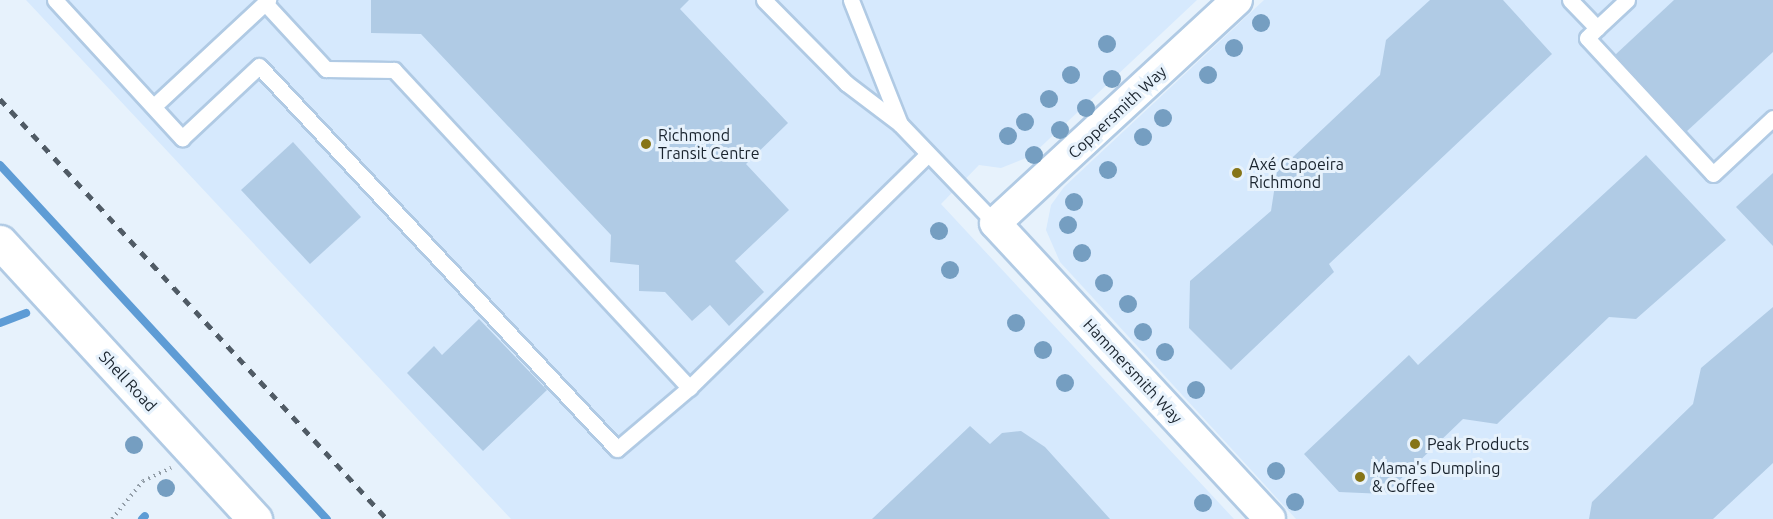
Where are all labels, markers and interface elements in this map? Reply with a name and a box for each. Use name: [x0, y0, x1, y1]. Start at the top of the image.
street label: Coppersmith Way: [1064, 62, 1170, 162]
place label: Richmond Transit Centre: [658, 125, 759, 163]
marker: Richmond Transit Centre: [639, 137, 653, 151]
place label: Axé Capoeira Richmond: [1249, 154, 1344, 192]
marker: Axé Capoeira Richmond: [1230, 166, 1244, 180]
street label: Hammersmith Way: [1080, 315, 1186, 427]
street label: Shell Road: [95, 347, 161, 415]
place label: Peak Products: [1427, 434, 1529, 454]
marker: Peak Products: [1408, 437, 1422, 451]
place label: Mama's Dumpling & Coffee: [1372, 458, 1500, 496]
marker: Mama's Dumpling & Coffee: [1353, 470, 1367, 484]

